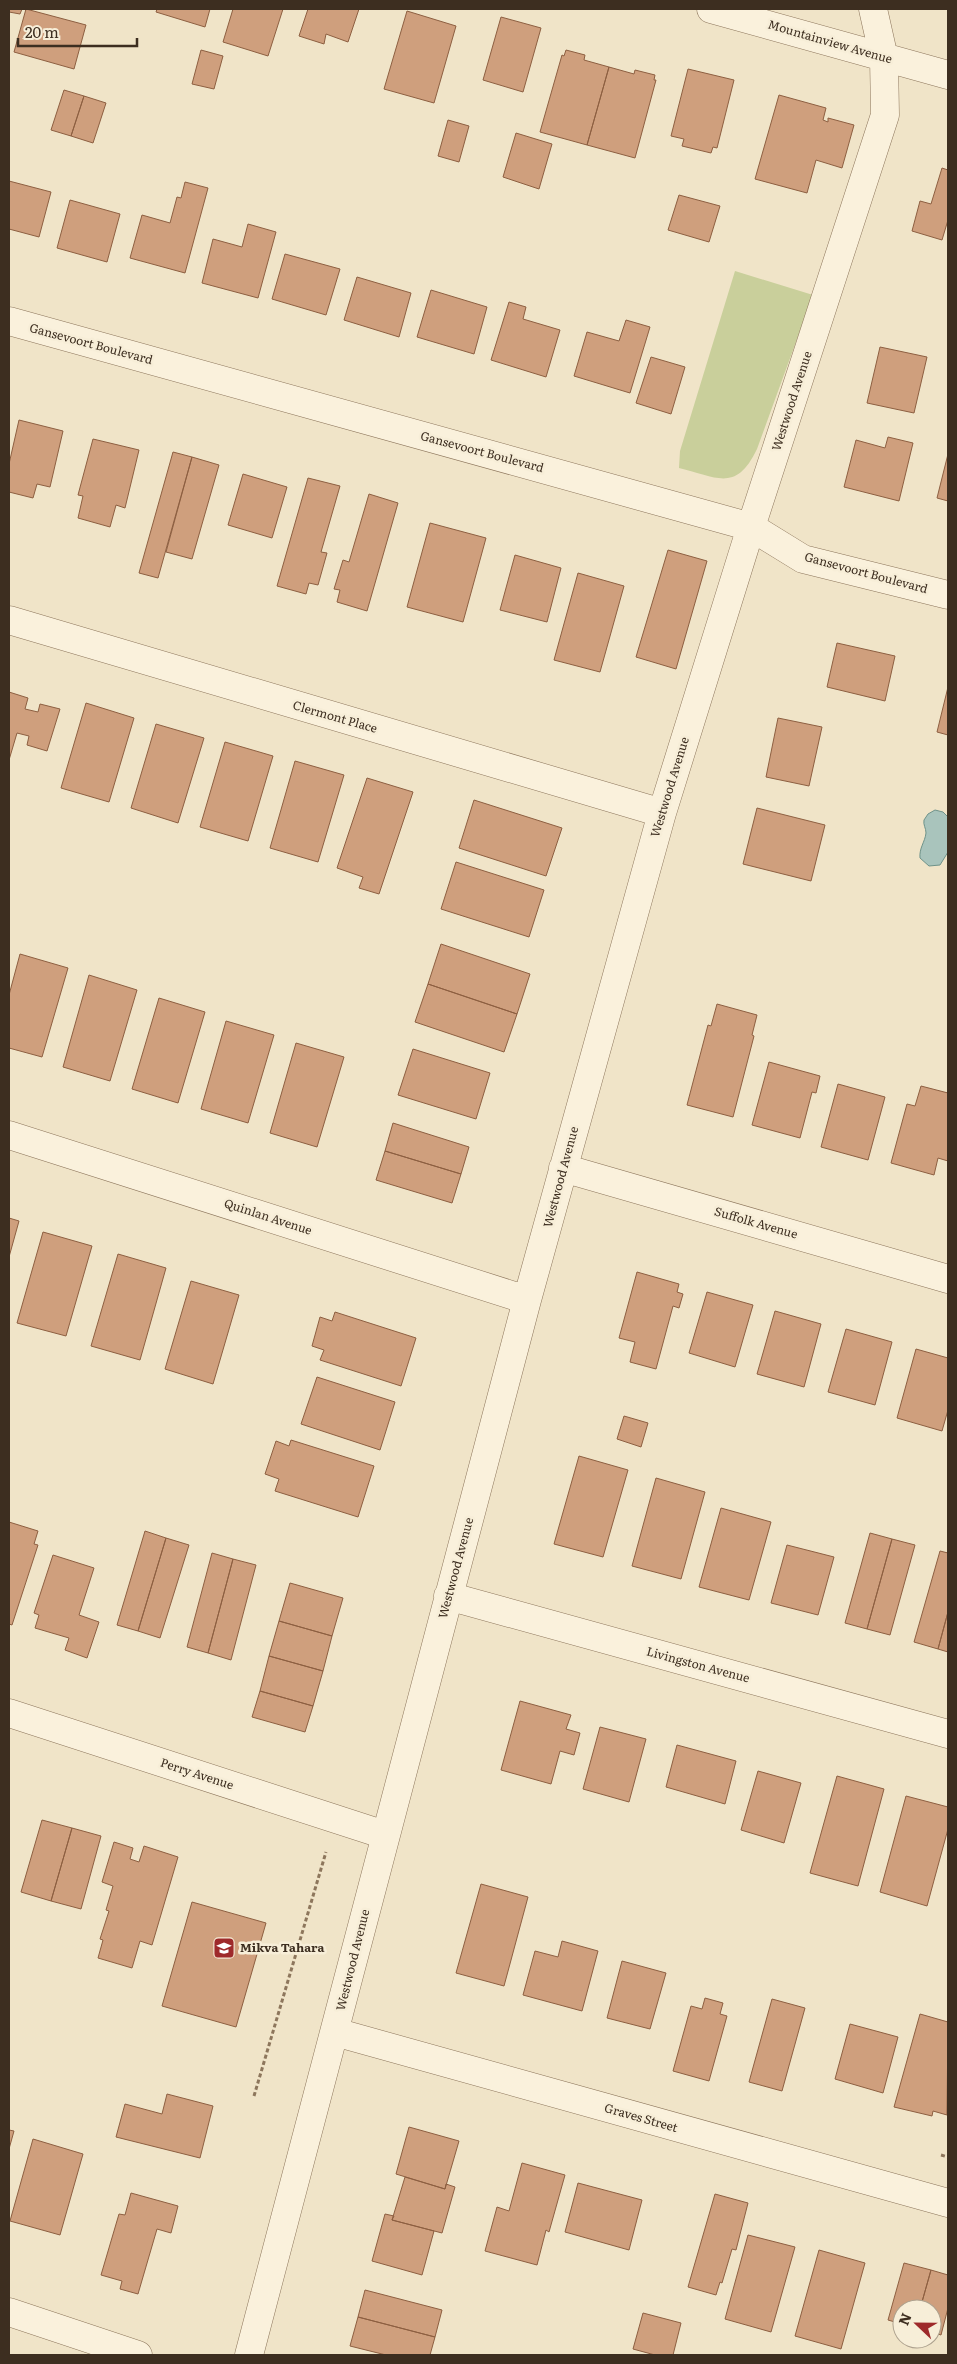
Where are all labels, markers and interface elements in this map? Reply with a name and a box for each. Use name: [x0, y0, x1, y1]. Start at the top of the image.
scale bar: [18, 15, 136, 47]
street label: Mountainview Avenue: [766, 15, 895, 67]
text: 20 m: [25, 20, 59, 43]
street label: Gansevoort Boulevard: [28, 318, 156, 368]
street label: Westwood Avenue: [766, 348, 816, 453]
street label: Gansevoort Boulevard: [419, 426, 547, 476]
street label: Gansevoort Boulevard: [803, 547, 931, 597]
street label: Clermont Place: [291, 695, 380, 737]
street label: Westwood Avenue: [645, 734, 693, 839]
street label: Westwood Avenue: [538, 1124, 582, 1229]
street label: Quinlan Avenue: [222, 1193, 315, 1239]
street label: Suffolk Avenue: [713, 1202, 800, 1243]
street label: Westwood Avenue: [433, 1515, 477, 1620]
street label: Livingston Avenue: [645, 1642, 752, 1686]
street label: Perry Avenue: [158, 1753, 236, 1793]
street label: Westwood Avenue: [331, 1907, 373, 2012]
school or university icon: Mikva Tahara: [212, 1936, 236, 1960]
place label: Mikva Tahara: [240, 1938, 325, 1956]
street label: Graves Street: [602, 2098, 680, 2136]
north arrow: [892, 2299, 942, 2349]
text: N: [893, 2309, 916, 2328]

